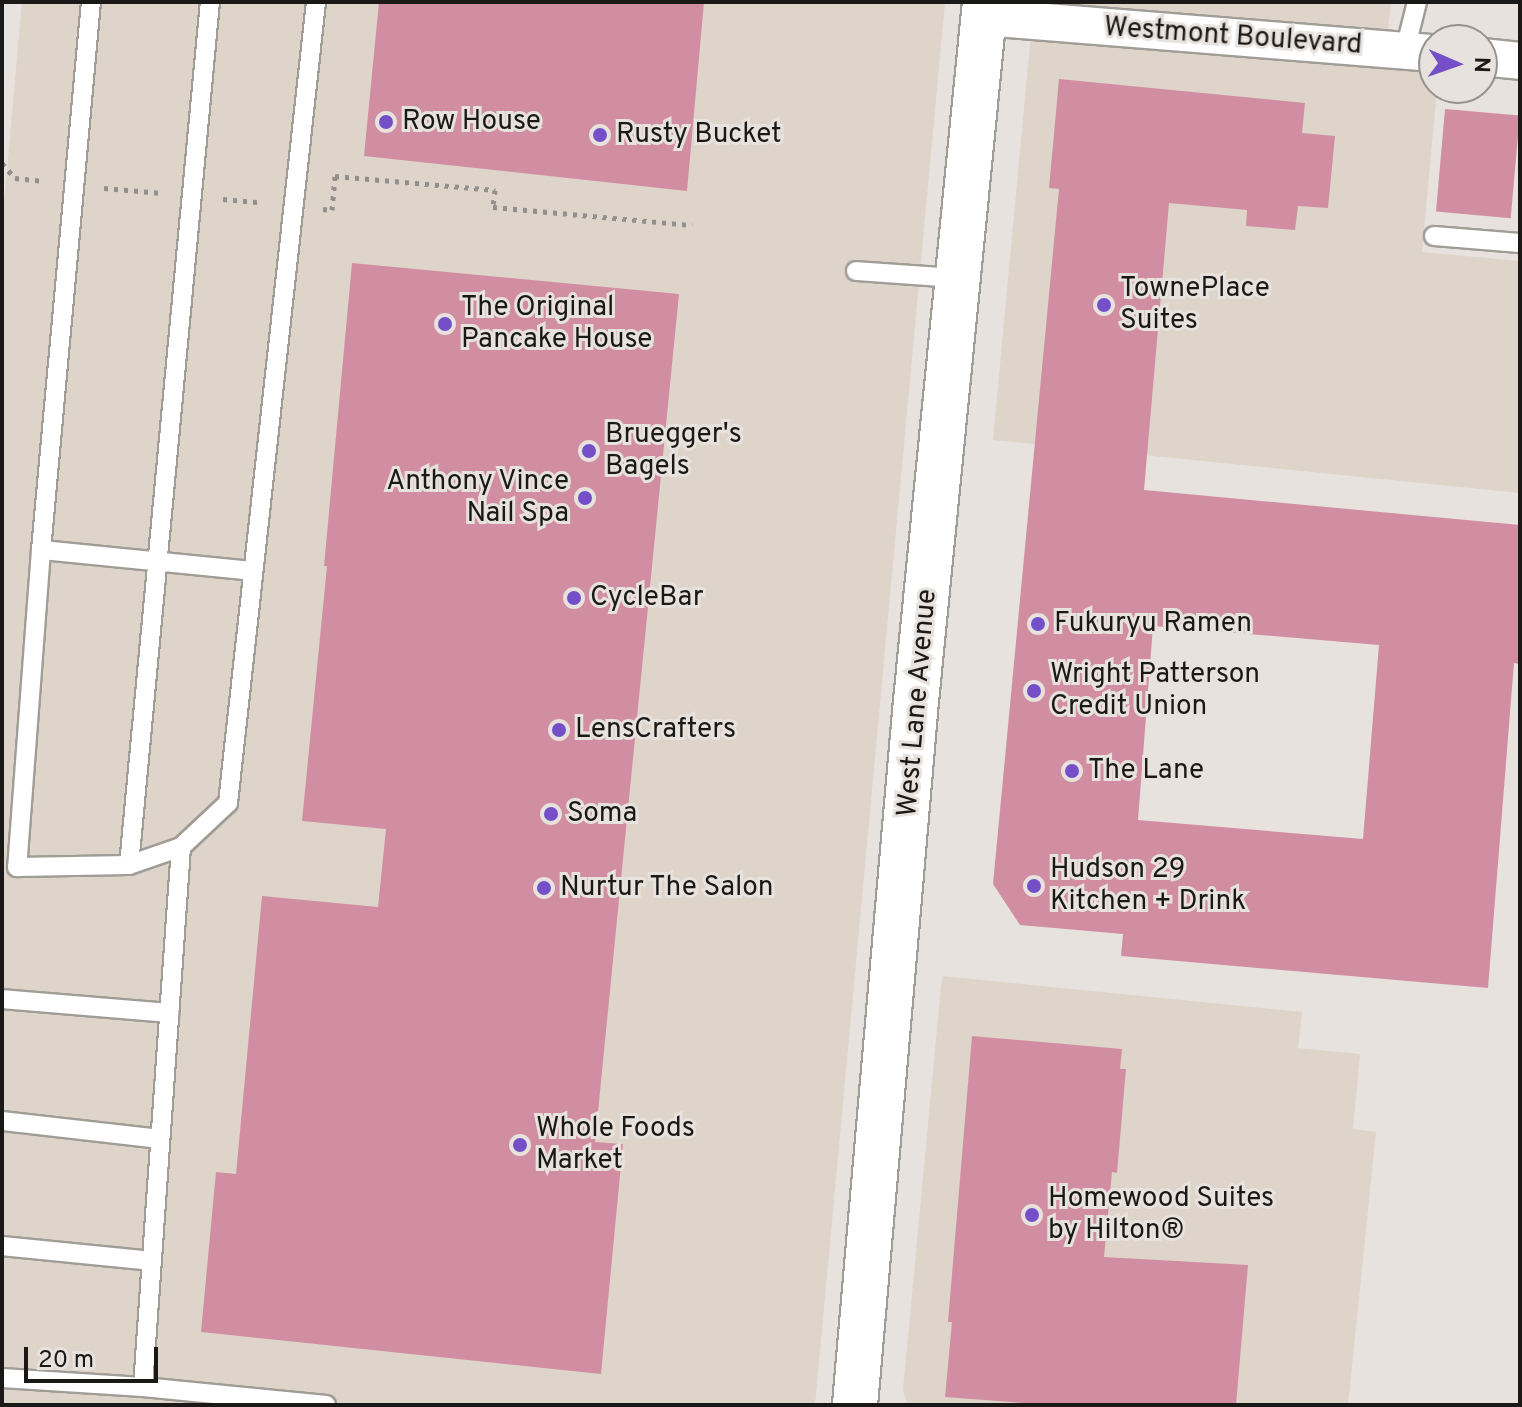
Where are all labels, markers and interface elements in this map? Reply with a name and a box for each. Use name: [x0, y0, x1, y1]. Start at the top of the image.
street label: Westmont Boulevard: [1103, 11, 1363, 63]
north arrow: [1418, 24, 1498, 104]
text: N: [1467, 56, 1494, 73]
place label: Row House: [402, 105, 541, 139]
marker: Row House: [377, 113, 395, 131]
place label: Rusty Bucket: [616, 118, 782, 152]
marker: Rusty Bucket: [591, 126, 609, 144]
place label: TownePlace Suites: [1120, 272, 1270, 338]
place label: The Original Pancake House: [461, 291, 652, 357]
marker: TownePlace Suites: [1095, 296, 1113, 314]
marker: The Original Pancake House: [436, 315, 454, 333]
place label: Bruegger's Bagels: [605, 418, 742, 484]
marker: Bruegger's Bagels: [580, 442, 598, 460]
place label: Anthony Vince Nail Spa: [385, 465, 569, 531]
marker: Anthony Vince Nail Spa: [576, 489, 594, 507]
place label: CycleBar: [590, 581, 704, 615]
street label: West Lane Avenue: [891, 587, 945, 819]
marker: CycleBar: [565, 589, 583, 607]
place label: Fukuryu Ramen: [1054, 607, 1252, 641]
marker: Fukuryu Ramen: [1029, 615, 1047, 633]
place label: Wright Patterson Credit Union: [1050, 658, 1260, 724]
marker: Wright Patterson Credit Union: [1025, 682, 1043, 700]
place label: LensCrafters: [575, 713, 736, 747]
marker: LensCrafters: [550, 721, 568, 739]
place label: The Lane: [1088, 754, 1204, 788]
marker: The Lane: [1063, 762, 1081, 780]
place label: Soma: [567, 797, 637, 831]
marker: Soma: [542, 805, 560, 823]
place label: Hudson 29 Kitchen + Drink: [1050, 853, 1246, 919]
place label: Nurtur The Salon: [560, 871, 775, 905]
marker: Hudson 29 Kitchen + Drink: [1025, 877, 1043, 895]
marker: Nurtur The Salon: [535, 879, 553, 897]
place label: Whole Foods Market: [536, 1112, 695, 1178]
marker: Whole Foods Market: [511, 1136, 529, 1154]
place label: Homewood Suites by Hilton®: [1048, 1182, 1274, 1248]
marker: Homewood Suites by Hilton®: [1023, 1206, 1041, 1224]
scale bar: [28, 1331, 162, 1381]
text: 20 m: [38, 1346, 94, 1376]

